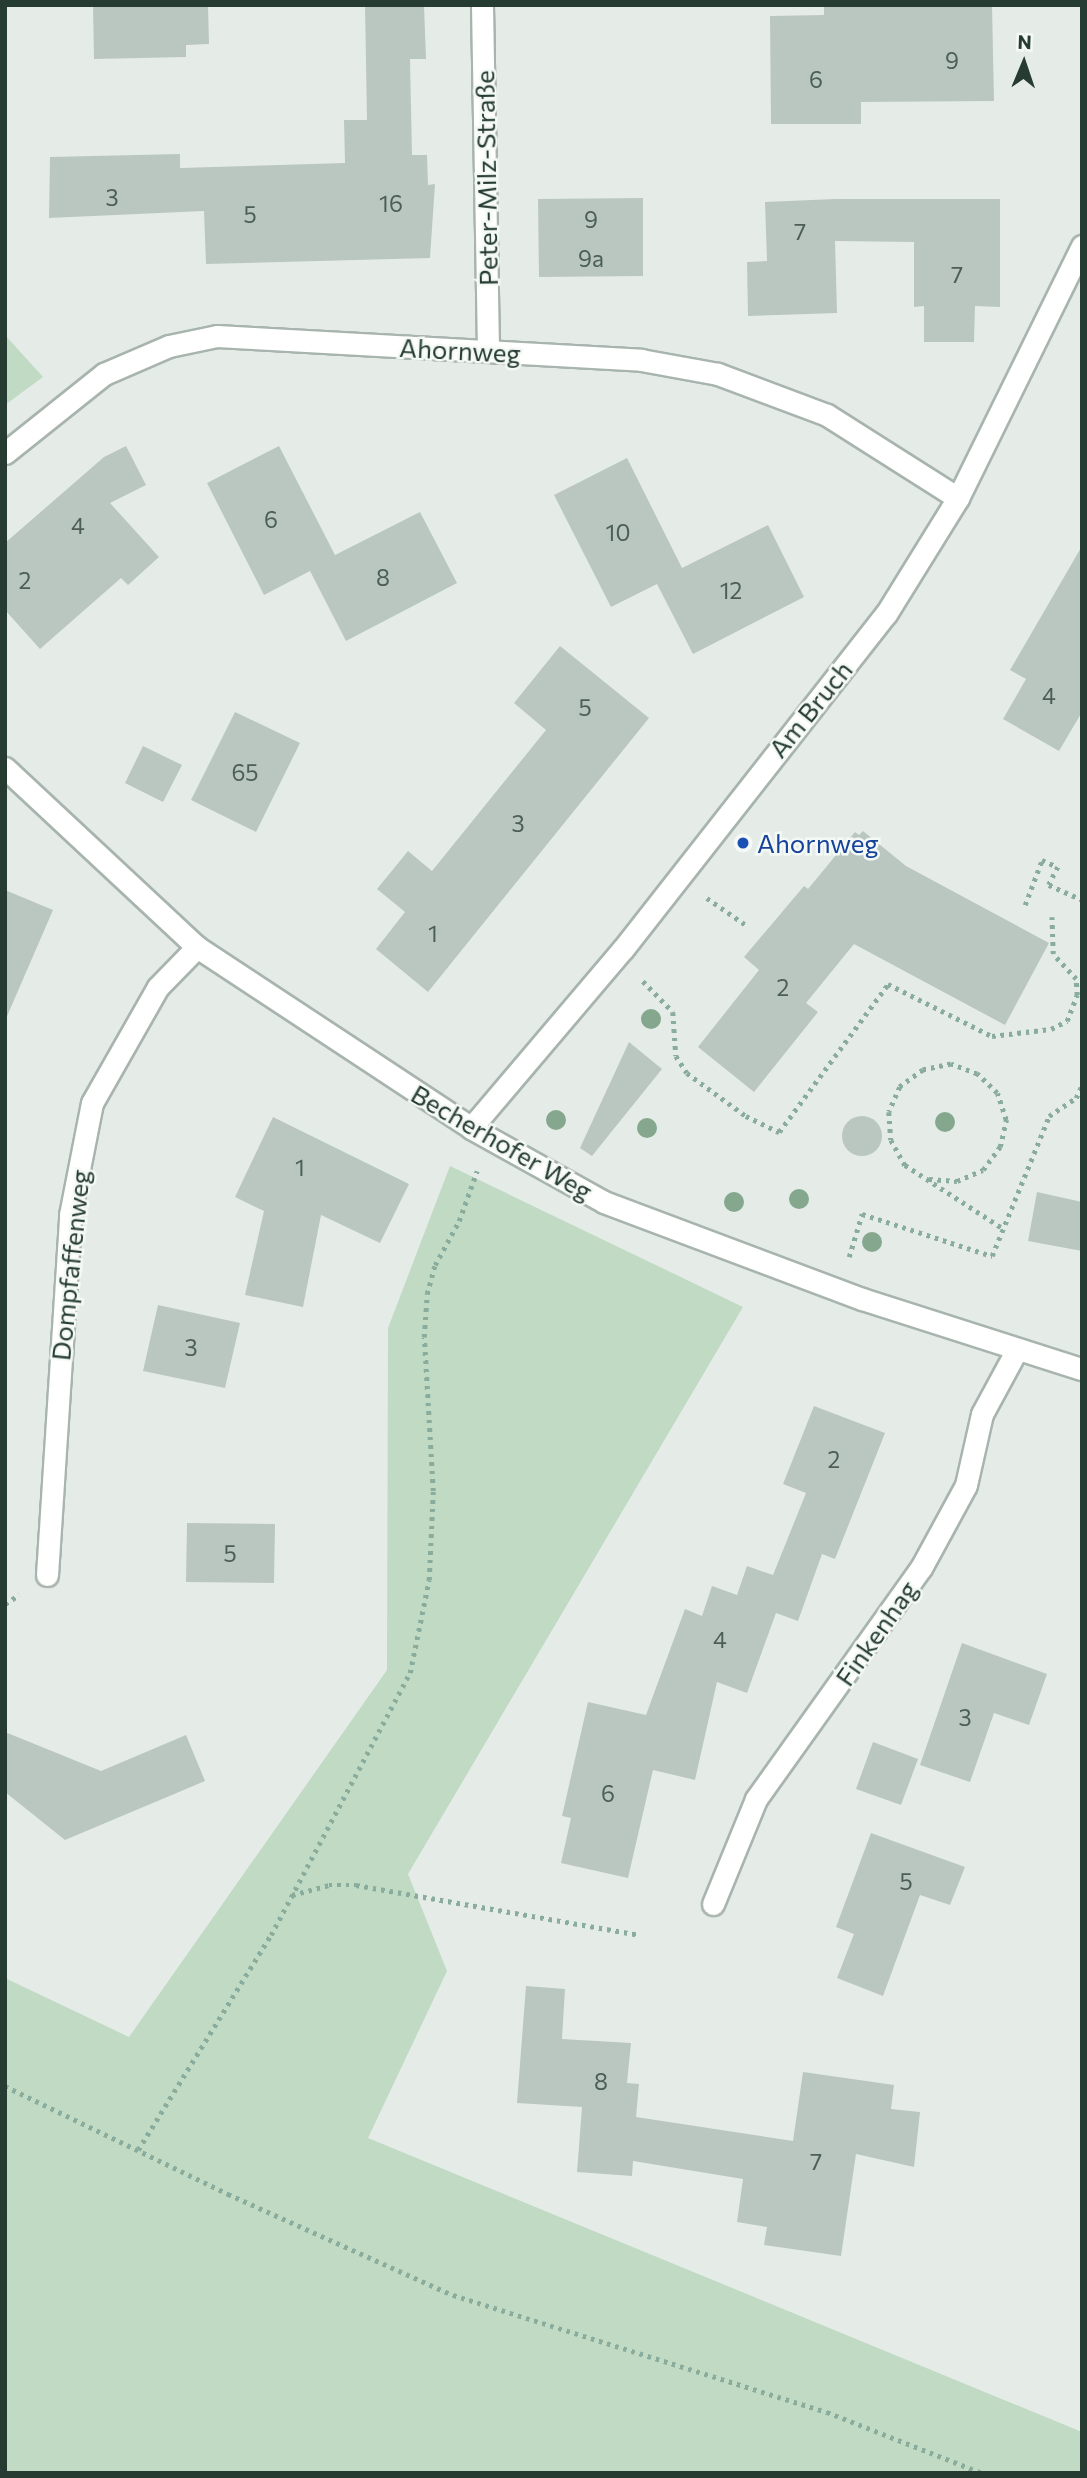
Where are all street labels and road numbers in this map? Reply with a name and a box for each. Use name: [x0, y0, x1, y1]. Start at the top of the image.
street label: Peter-Milz-Straße: [469, 70, 503, 286]
street label: Ahornweg: [399, 331, 521, 369]
street label: Am Bruch: [762, 654, 858, 764]
street label: Becherhofer Weg: [406, 1078, 598, 1206]
street label: Dompfaffenweg: [44, 1168, 96, 1362]
street label: Finkenhag: [828, 1574, 924, 1692]

